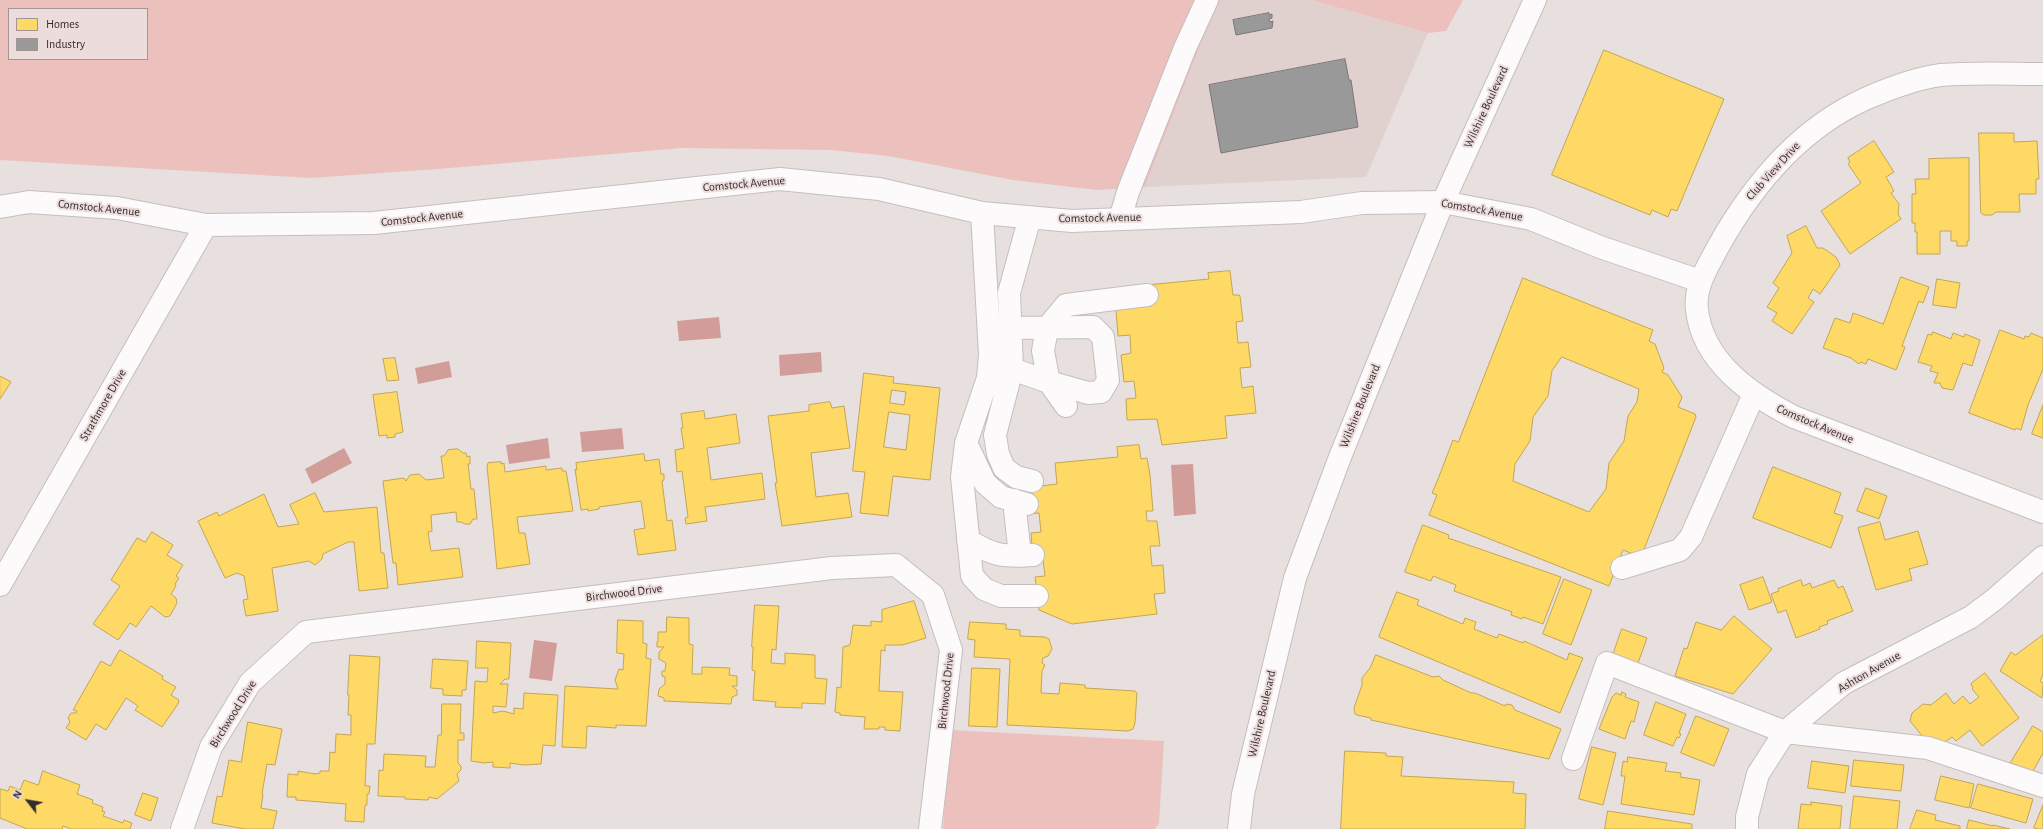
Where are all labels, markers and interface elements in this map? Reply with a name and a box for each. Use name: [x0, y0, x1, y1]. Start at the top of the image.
legend: [8, 8, 148, 60]
text: Homes: [46, 18, 79, 30]
text: Industry: [46, 38, 85, 50]
street label: Wilshire Boulevard: [1461, 64, 1511, 150]
street label: Club View Drive: [1743, 139, 1803, 203]
street label: Comstock Avenue: [702, 173, 786, 195]
street label: Comstock Avenue: [1440, 196, 1524, 224]
street label: Comstock Avenue: [57, 197, 141, 219]
street label: Comstock Avenue: [380, 207, 464, 229]
street label: Comstock Avenue: [1059, 210, 1141, 226]
street label: Wilshire Boulevard: [1337, 362, 1383, 450]
street label: Strathmore Drive: [77, 367, 129, 443]
street label: Comstock Avenue: [1774, 401, 1856, 447]
street label: Birchwood Drive: [585, 581, 663, 605]
street label: Ashton Avenue: [1835, 648, 1903, 696]
street label: Birchwood Drive: [935, 652, 957, 730]
street label: Wilshire Boulevard: [1245, 669, 1279, 759]
street label: Birchwood Drive: [207, 678, 259, 750]
north arrow: [8, 781, 48, 821]
text: N: [11, 788, 24, 801]

